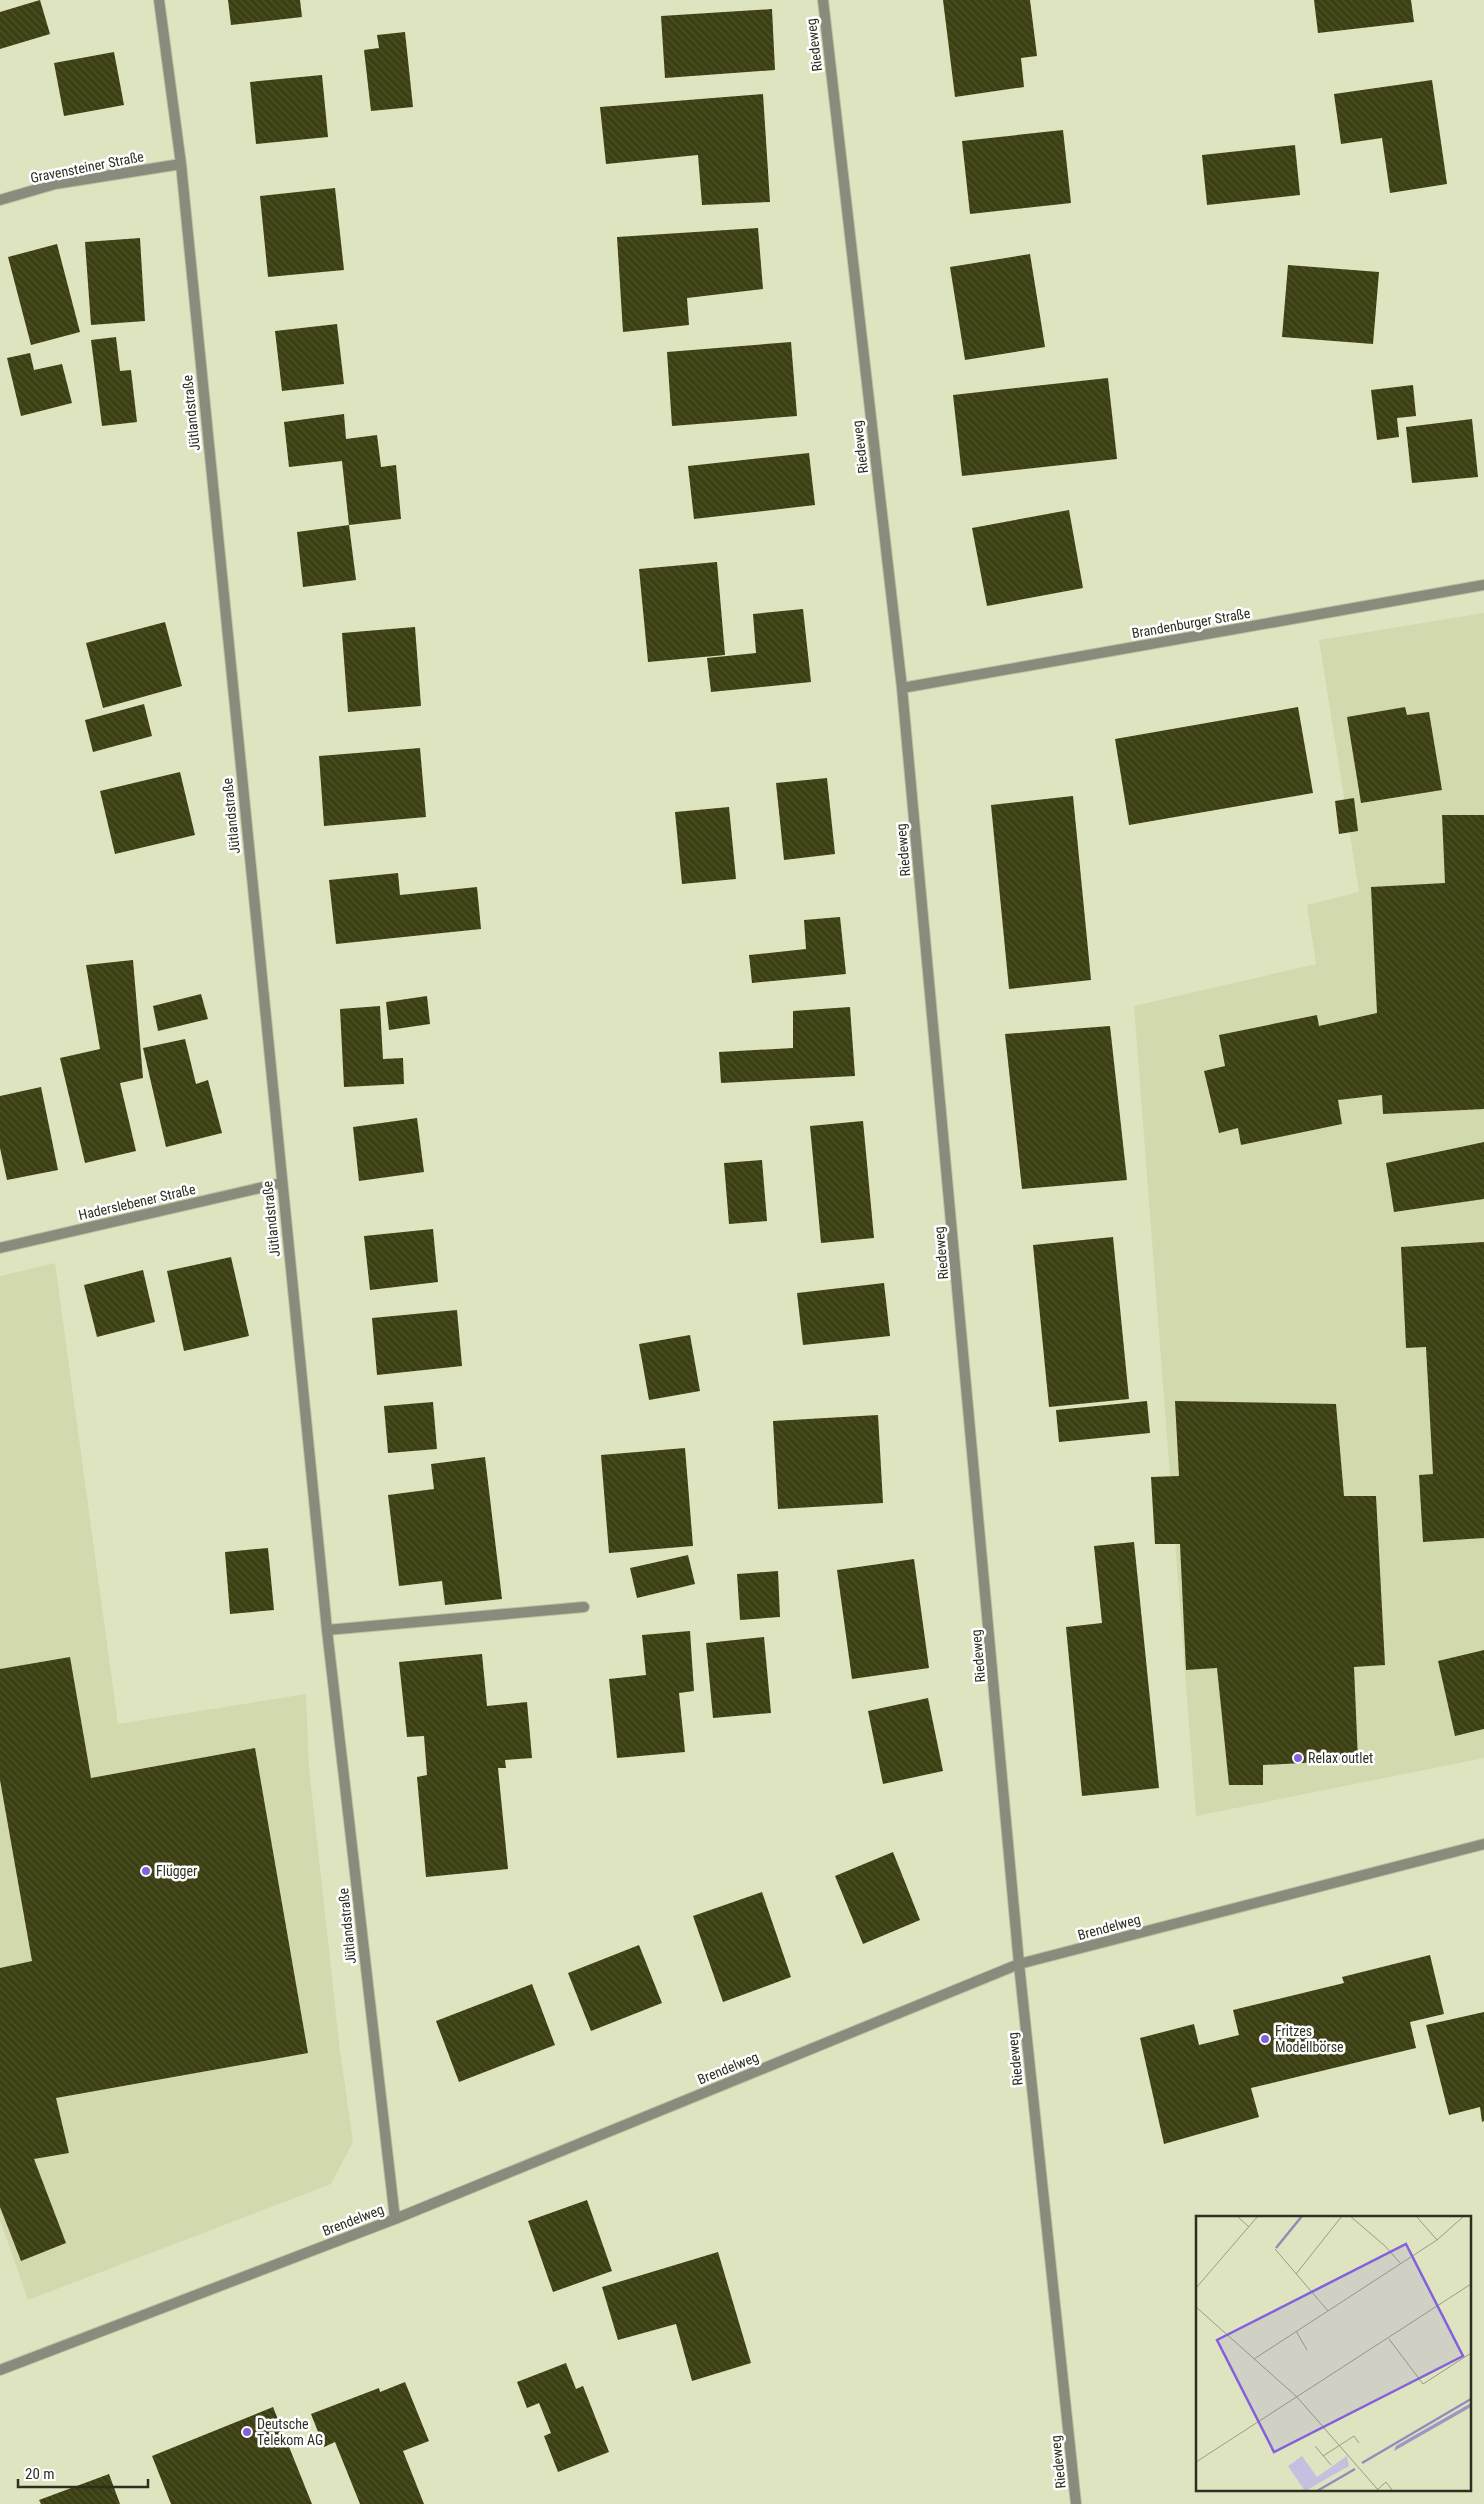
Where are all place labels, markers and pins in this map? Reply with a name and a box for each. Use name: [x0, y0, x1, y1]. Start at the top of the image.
place label: Relax outlet: [1308, 1750, 1373, 1766]
marker: Relax outlet: [1292, 1752, 1304, 1764]
place label: Flügger: [156, 1863, 197, 1879]
marker: Flügger: [140, 1865, 152, 1877]
place label: Fritzes Modellbörse: [1275, 2023, 1344, 2055]
marker: Fritzes Modellbörse: [1259, 2033, 1271, 2045]
place label: Deutsche Telekom AG: [257, 2416, 323, 2448]
marker: Deutsche Telekom AG: [241, 2426, 253, 2438]

